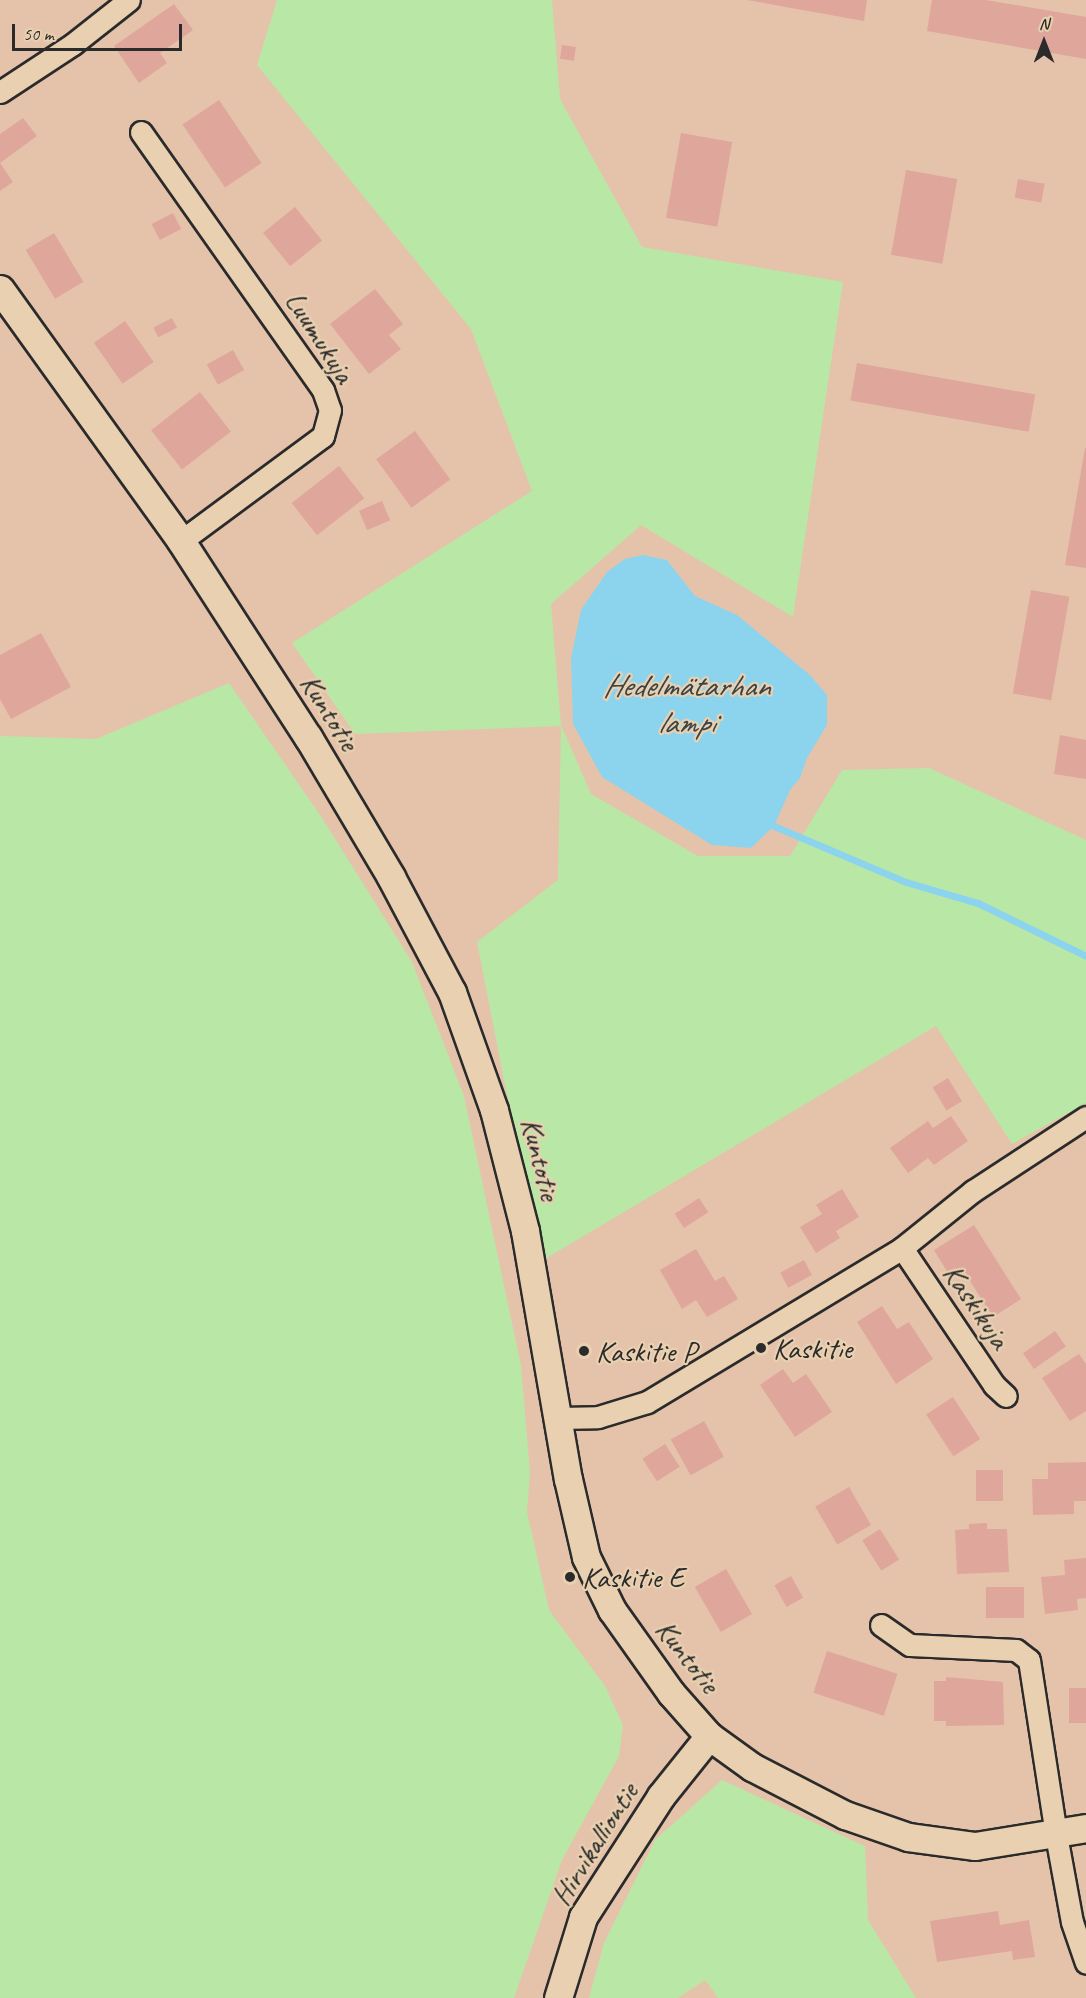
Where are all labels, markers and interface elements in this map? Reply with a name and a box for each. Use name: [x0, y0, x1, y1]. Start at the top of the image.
scale bar: [15, 12, 184, 50]
north arrow: [1014, 12, 1074, 72]
text: N: [1039, 14, 1049, 34]
text: 50 m: [23, 23, 54, 45]
street label: Luumukuja: [277, 284, 363, 390]
street label: Kuntotie: [293, 667, 367, 757]
water label: Hedelmätarhan lampi: [603, 668, 769, 743]
street label: Kuntotie: [513, 1114, 569, 1204]
street label: Kaskikuja: [936, 1257, 1018, 1355]
place label: Kaskitie: [773, 1330, 852, 1366]
place label: Kaskitie P: [596, 1333, 696, 1369]
marker: Kaskitie: [754, 1341, 768, 1355]
marker: Kaskitie P: [577, 1344, 591, 1358]
place label: Kaskitie E: [582, 1559, 684, 1595]
marker: Kaskitie E: [563, 1570, 577, 1584]
street label: Kuntotie: [648, 1612, 728, 1700]
street label: Hirvikalliontie: [542, 1776, 646, 1912]

